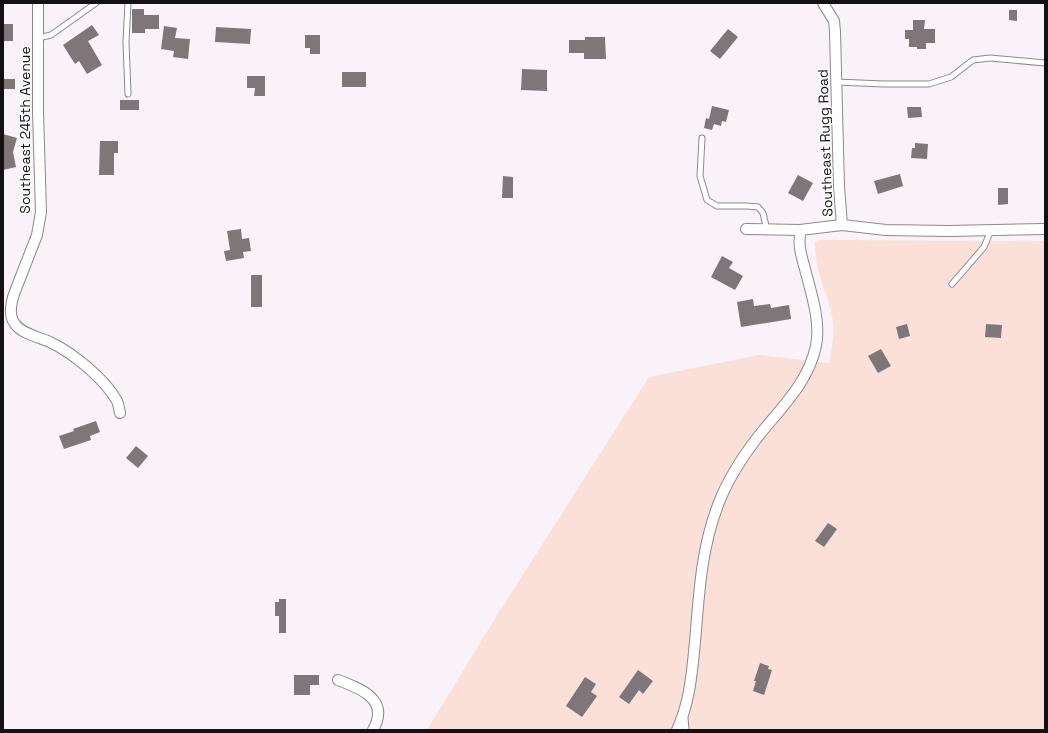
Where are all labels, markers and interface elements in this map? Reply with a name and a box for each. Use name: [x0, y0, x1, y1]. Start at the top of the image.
street label: Southeast 245th Avenue: [16, 46, 34, 214]
street label: Southeast Rugg Road: [813, 69, 837, 217]

